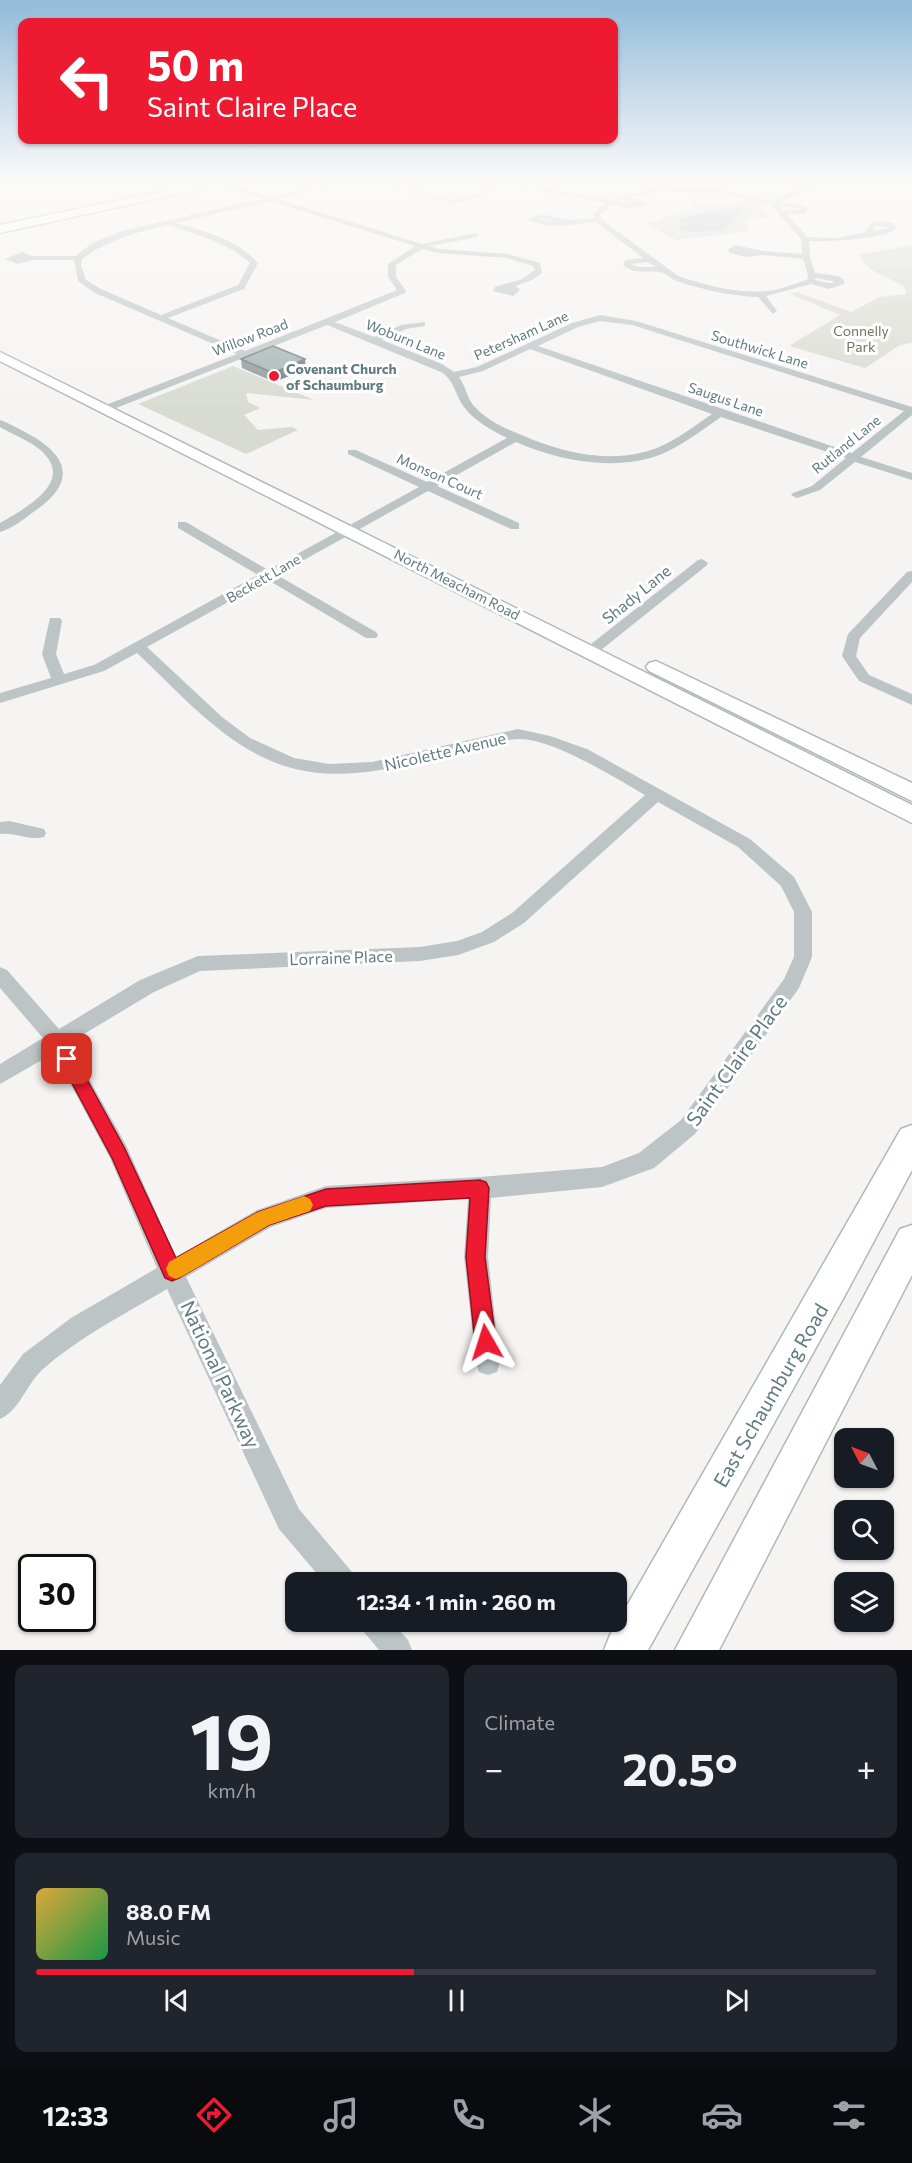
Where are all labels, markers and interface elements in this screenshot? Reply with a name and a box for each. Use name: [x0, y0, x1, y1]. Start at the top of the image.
text: 50 m: [147, 38, 244, 90]
icon: left: [48, 42, 126, 120]
text: Saint Claire Place: [147, 90, 357, 123]
street label: Petersham Lane: [471, 307, 571, 363]
street label: Willow Road: [210, 315, 290, 359]
street label: Woburn Lane: [363, 315, 449, 363]
park label: Connelly Park: [833, 322, 889, 355]
street label: Southwick Lane: [709, 326, 811, 372]
place label: Covenant Church of Schaumburg: [286, 360, 397, 393]
marker: Covenant Church of Schaumburg: [267, 369, 281, 383]
street label: Saugus Lane: [686, 378, 766, 420]
street label: Rutland Lane: [808, 411, 884, 477]
street label: Monson Court: [394, 449, 486, 503]
street label: North Meacham Road: [391, 545, 523, 623]
street label: Beckett Lane: [223, 550, 303, 606]
street label: Shady Lane: [598, 561, 674, 627]
street label: Nicolette Avenue: [383, 728, 507, 774]
street label: Lorraine Place: [289, 946, 393, 968]
street label: Saint Claire Place: [681, 990, 791, 1130]
pin: [41, 1033, 92, 1084]
icon: arrive: [50, 1042, 83, 1075]
street label: National Parkway: [176, 1296, 266, 1452]
street label: East Schaumburg Road: [708, 1299, 832, 1491]
position arrow: [454, 1310, 518, 1374]
north arrow: [834, 1428, 894, 1488]
map controls: [834, 1428, 894, 1632]
button: search: [834, 1500, 894, 1560]
speed limit sign: 30: [18, 1554, 96, 1632]
button: layers: [834, 1572, 894, 1632]
text: 12:34 · 1 min · 260 m: [356, 1588, 556, 1615]
text: 19: [190, 1691, 273, 1786]
text: Climate: [485, 1710, 555, 1734]
text: 20.5°: [622, 1740, 738, 1795]
text: −: [485, 1747, 503, 1788]
text: +: [857, 1747, 876, 1788]
text: km/h: [207, 1778, 256, 1802]
text: 88.0 FM: [126, 1898, 211, 1925]
text: Music: [126, 1925, 180, 1949]
icon: previous: [160, 1984, 193, 2017]
icon: pause: [440, 1984, 473, 2017]
icon: next: [720, 1984, 753, 2017]
icon: directions: [193, 2094, 235, 2136]
icon: music: [320, 2094, 362, 2136]
icon: phone: [447, 2094, 489, 2136]
icon: climate: [574, 2094, 616, 2136]
icon: car: [701, 2094, 743, 2136]
icon: filters: [828, 2094, 870, 2136]
text: 12:33: [42, 2099, 108, 2132]

